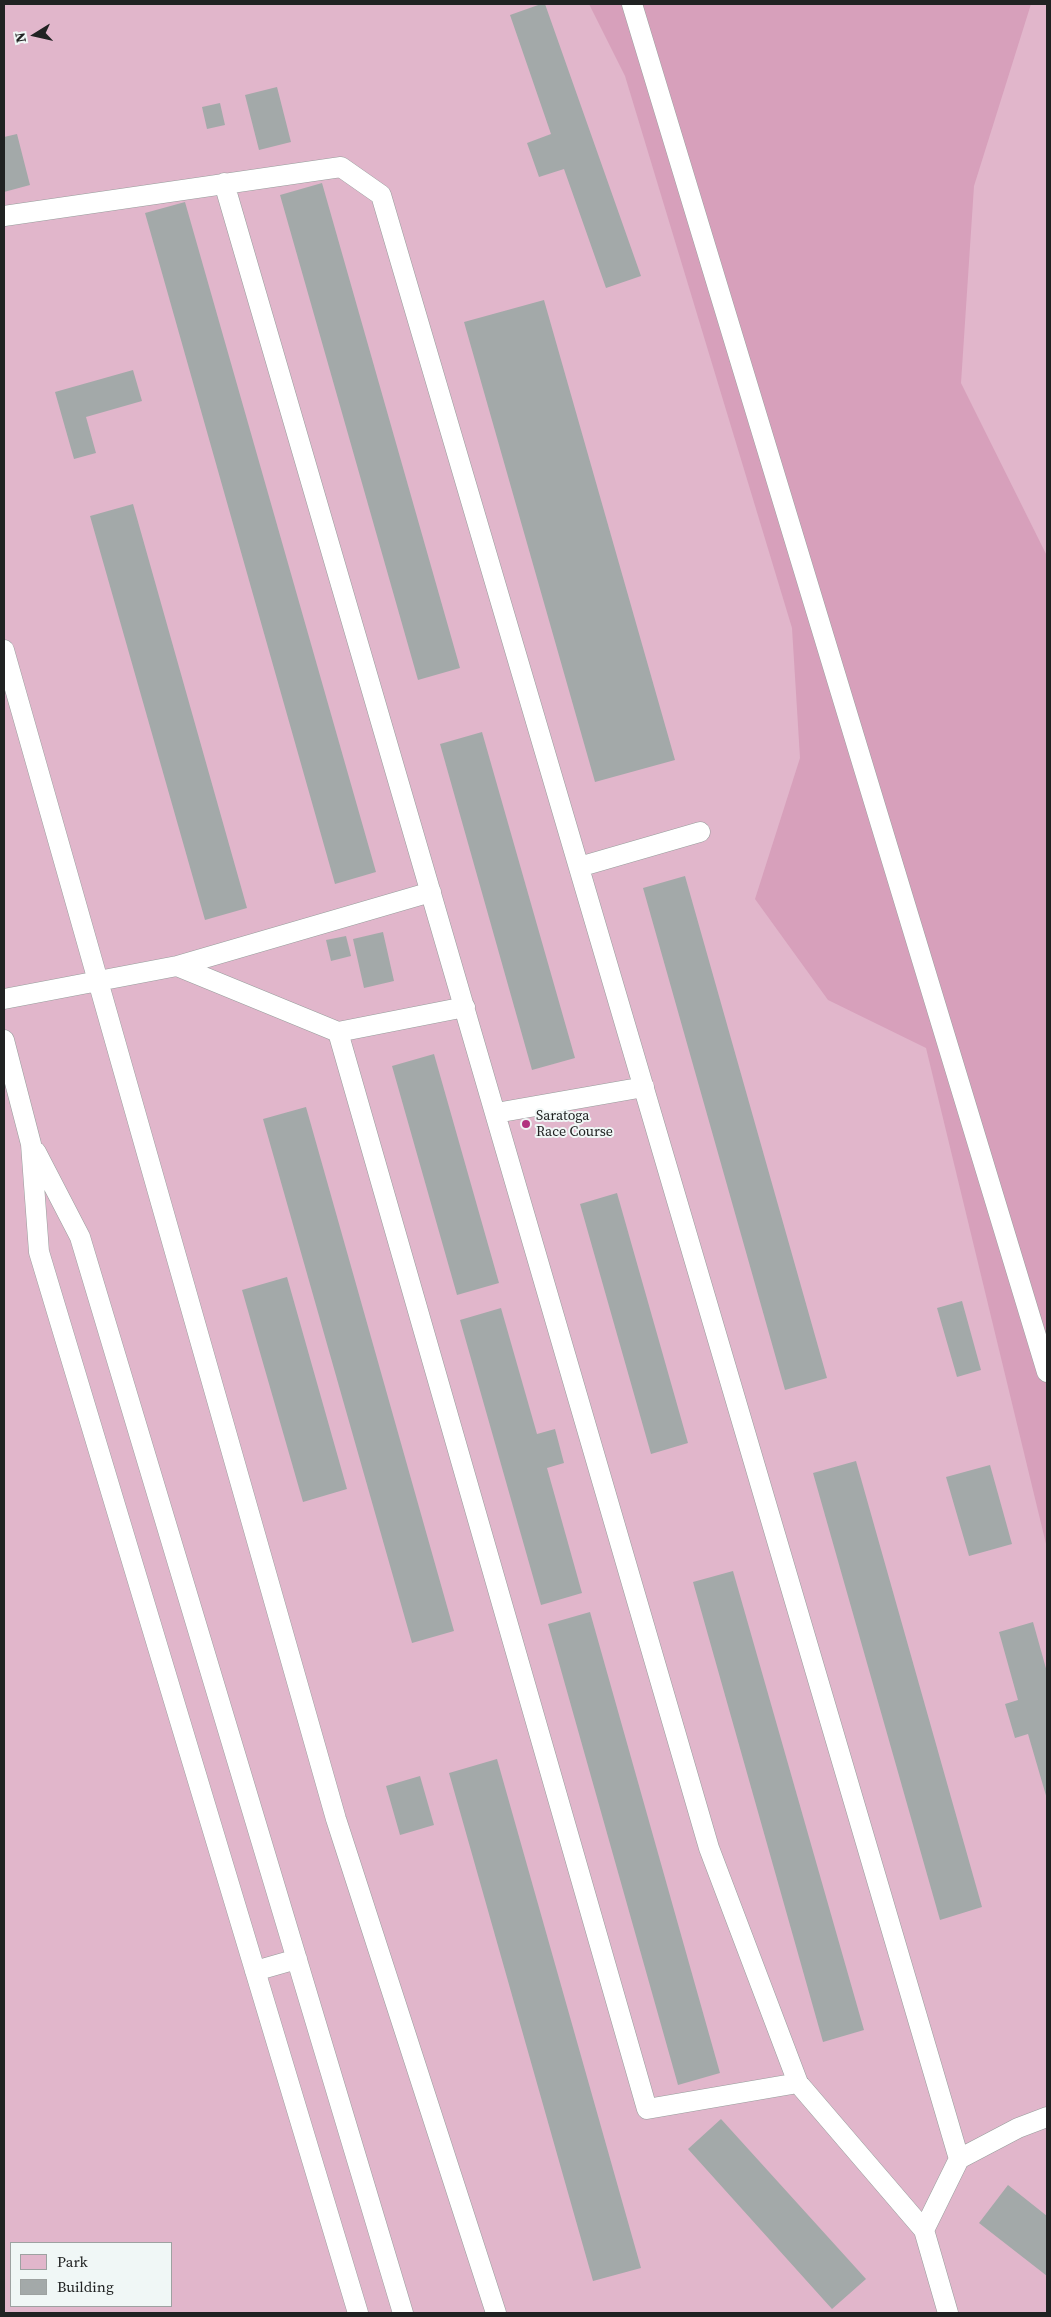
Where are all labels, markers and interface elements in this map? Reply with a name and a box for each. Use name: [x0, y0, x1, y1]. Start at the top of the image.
north arrow: [10, 10, 60, 60]
text: N: [9, 31, 31, 44]
place label: Saratoga Race Course: [536, 1108, 613, 1140]
marker: Saratoga Race Course: [520, 1118, 532, 1130]
legend: [10, 2242, 172, 2307]
text: Park: [57, 2251, 88, 2272]
text: Building: [57, 2276, 114, 2297]

